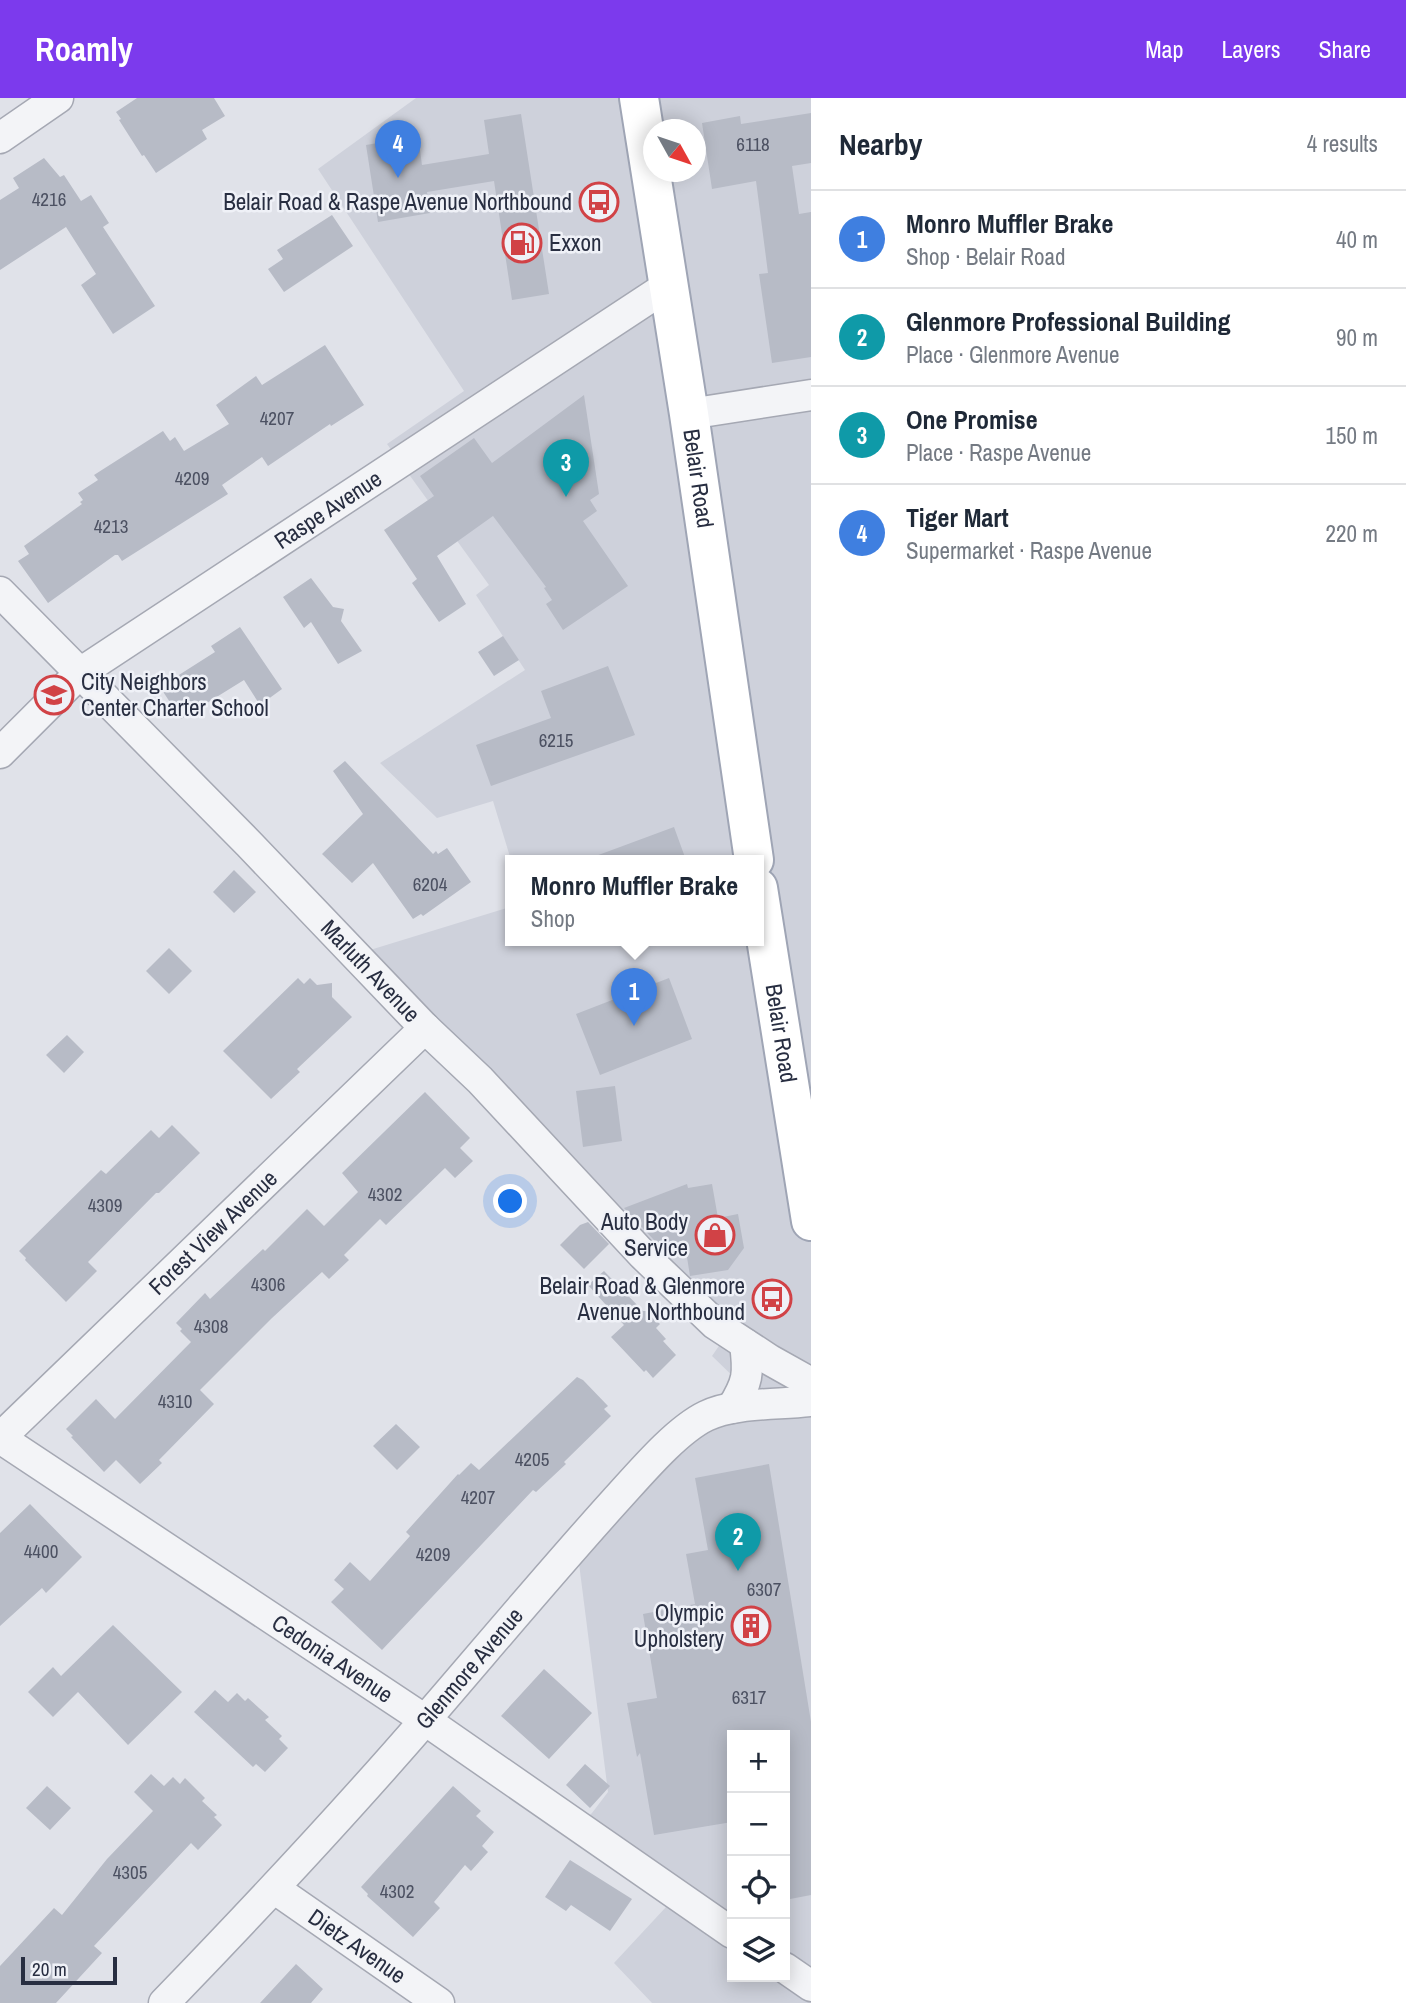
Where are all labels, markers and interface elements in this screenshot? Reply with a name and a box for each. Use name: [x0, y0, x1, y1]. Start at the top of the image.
text: Roamly: [35, 27, 133, 71]
text: Map: [1145, 33, 1183, 65]
text: Layers: [1221, 33, 1280, 65]
text: Share: [1318, 33, 1371, 65]
north arrow: [643, 119, 706, 182]
pin: 4: [375, 120, 421, 178]
text: Nearby: [839, 124, 922, 164]
text: 4 results: [1307, 128, 1378, 159]
house number: 6118: [736, 131, 770, 157]
bus stop icon: Belair Road & Raspe Avenue Northbound: [578, 181, 620, 223]
house number: 4216: [32, 186, 66, 212]
place label: Belair Road & Raspe Avenue Northbound: [223, 186, 572, 217]
text: Monro Muffler Brake: [906, 206, 1113, 241]
fuel station icon: Exxon: [501, 222, 543, 264]
text: 1: [857, 224, 867, 255]
text: 40 m: [1336, 224, 1378, 255]
place label: Exxon: [549, 227, 601, 258]
text: Shop · Belair Road: [906, 241, 1065, 272]
text: Glenmore Professional Building: [906, 304, 1231, 339]
text: 2: [857, 322, 867, 353]
text: 90 m: [1336, 322, 1378, 353]
text: Place · Glenmore Avenue: [906, 339, 1120, 370]
text: One Promise: [906, 402, 1038, 437]
house number: 4207: [260, 405, 295, 431]
text: 3: [857, 420, 867, 451]
text: 150 m: [1326, 420, 1378, 451]
street label: Belair Road: [676, 427, 721, 530]
text: Place · Raspe Avenue: [906, 437, 1091, 468]
pin: 3: [543, 439, 589, 497]
street label: Raspe Avenue: [268, 463, 387, 556]
house number: 4209: [175, 465, 209, 491]
text: Tiger Mart: [906, 500, 1009, 535]
house number: 4213: [94, 513, 128, 539]
text: 4: [857, 518, 867, 549]
text: 220 m: [1326, 518, 1378, 549]
text: Supermarket · Raspe Avenue: [906, 535, 1152, 566]
place label: City Neighbors Center Charter School: [81, 666, 269, 723]
school or university icon: City Neighbors Center Charter School: [33, 674, 75, 716]
house number: 6215: [539, 727, 574, 753]
popup: [505, 855, 764, 946]
text: Monro Muffler Brake: [531, 868, 738, 903]
house number: 6204: [413, 871, 448, 897]
text: Shop: [531, 903, 575, 934]
street label: Marluth Avenue: [314, 913, 427, 1029]
pin: 1: [611, 968, 657, 1026]
street label: Belair Road: [758, 981, 805, 1085]
street label: Forest View Avenue: [142, 1163, 284, 1301]
house number: 4302: [368, 1181, 402, 1207]
your location: [493, 1184, 527, 1218]
house number: 4309: [88, 1192, 122, 1218]
place label: Auto Body Service: [600, 1206, 689, 1263]
shop icon: Auto Body Service: [694, 1214, 736, 1256]
place label: Belair Road & Glenmore Avenue Northbound: [540, 1270, 745, 1327]
house number: 4306: [251, 1271, 285, 1297]
bus stop icon: Belair Road & Glenmore Avenue Northbound: [751, 1278, 793, 1320]
house number: 4308: [194, 1313, 228, 1339]
house number: 4310: [158, 1388, 192, 1414]
house number: 4205: [515, 1446, 550, 1472]
house number: 4207: [461, 1484, 496, 1510]
pin: 2: [715, 1513, 761, 1571]
house number: 4400: [24, 1538, 58, 1564]
house number: 4209: [416, 1541, 450, 1567]
house number: 6307: [747, 1576, 782, 1602]
place label: Olympic Upholstery: [634, 1597, 725, 1654]
street label: Glenmore Avenue: [408, 1601, 530, 1736]
building icon: Olympic Upholstery: [730, 1605, 772, 1647]
street label: Cedonia Avenue: [266, 1607, 399, 1710]
house number: 6317: [732, 1684, 767, 1710]
map controls: [727, 1730, 790, 1982]
button: +: [727, 1730, 790, 1793]
button: −: [727, 1793, 790, 1856]
button: locate: [727, 1856, 790, 1919]
house number: 4305: [113, 1859, 148, 1885]
house number: 4302: [380, 1878, 414, 1904]
street label: Dietz Avenue: [303, 1901, 412, 1990]
button: layers: [727, 1919, 790, 1982]
scale bar: [21, 1954, 117, 1986]
text: 20 m: [32, 1956, 67, 1982]

